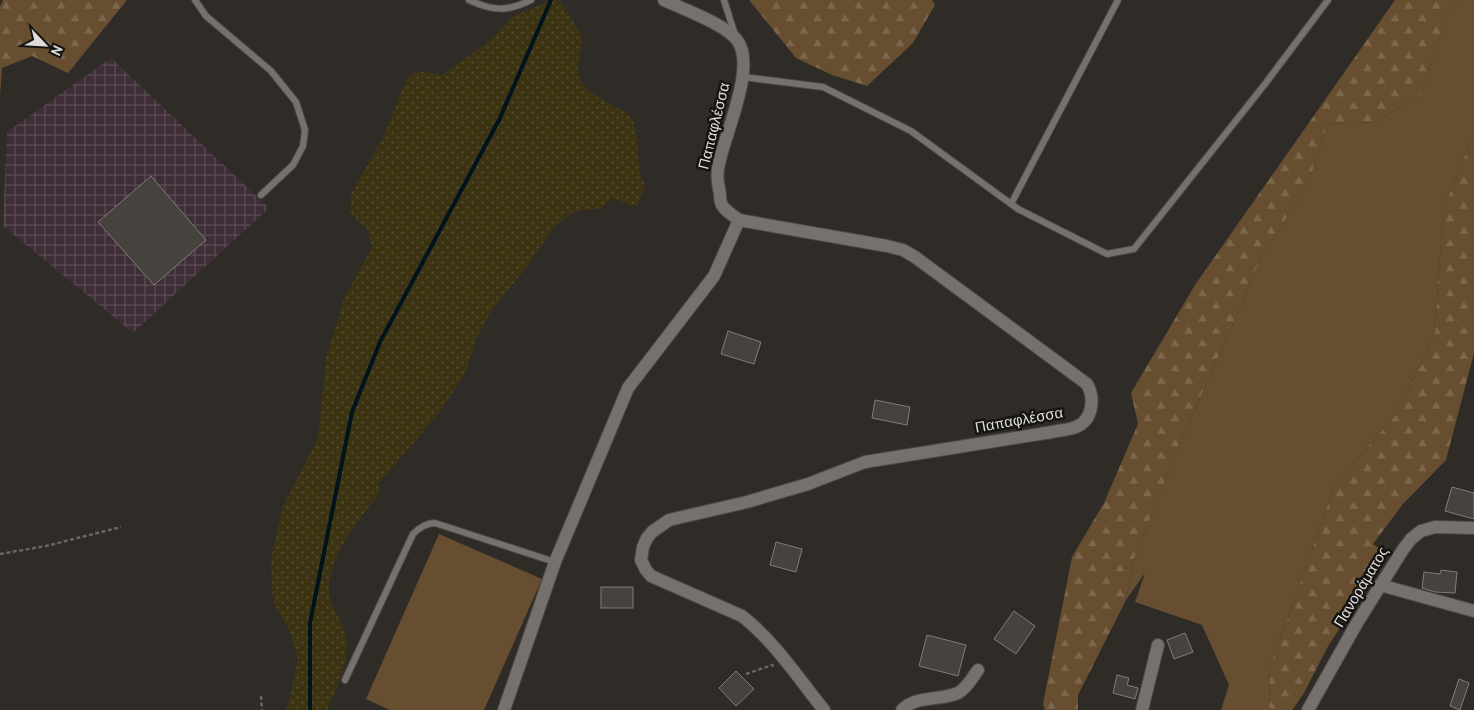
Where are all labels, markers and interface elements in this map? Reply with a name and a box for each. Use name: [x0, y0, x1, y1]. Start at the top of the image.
north arrow: [20, 20, 70, 70]
text: N: [47, 43, 67, 58]
street label: Παπαφλέσσα: [694, 80, 734, 171]
street label: Παπαφλέσσα: [973, 402, 1065, 437]
street label: Πανοράματος: [1329, 543, 1392, 631]

